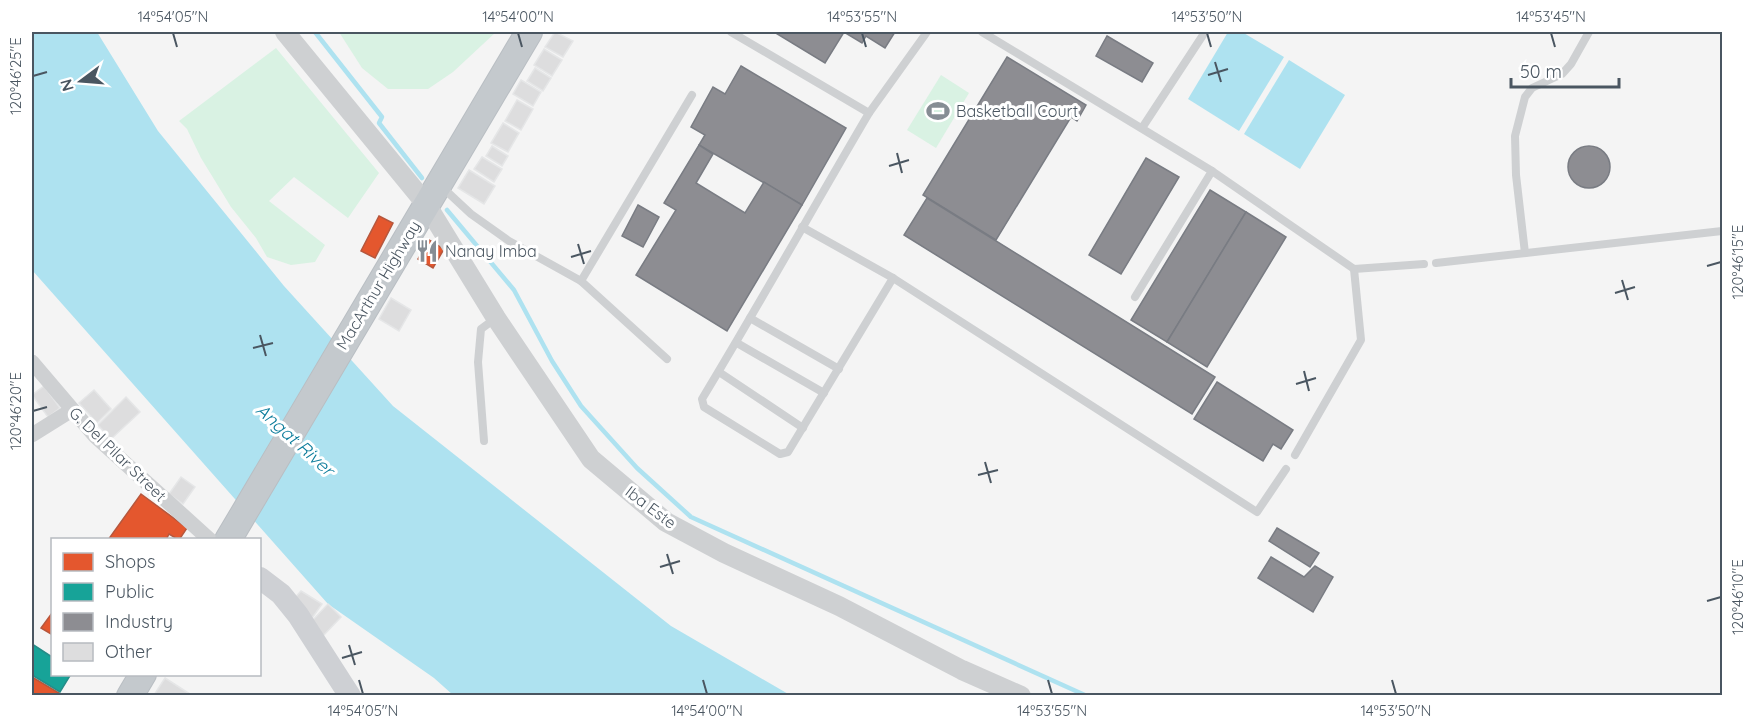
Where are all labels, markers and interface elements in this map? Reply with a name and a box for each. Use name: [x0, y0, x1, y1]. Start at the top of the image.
text: 14°54'05"N: [138, 7, 208, 26]
text: 14°54'00"N: [482, 7, 554, 26]
text: 14°53'55"N: [827, 7, 897, 26]
text: 14°53'50"N: [1172, 7, 1242, 26]
text: 14°53'45"N: [1516, 7, 1586, 26]
text: 120°46'25"E: [6, 37, 25, 115]
north arrow: [51, 51, 111, 111]
scale bar: [1511, 51, 1619, 89]
text: 50 m: [1520, 60, 1562, 83]
text: N: [55, 77, 78, 94]
sports icon: Basketball Court: [925, 98, 951, 124]
place label: Basketball Court: [956, 101, 1078, 121]
street label: MacArthur Highway: [332, 217, 424, 353]
text: 120°46'15"E: [1728, 225, 1747, 299]
restaurant icon: Nanay Imba: [414, 238, 440, 264]
place label: Nanay Imba: [445, 241, 537, 261]
text: 120°46'20"E: [6, 372, 25, 450]
water label: Angat River: [251, 398, 341, 482]
street label: G. Del Pilar Street: [65, 402, 171, 506]
street label: Iba Este: [622, 481, 680, 533]
legend: [51, 538, 261, 676]
text: Shops: [105, 550, 156, 573]
text: 120°46'10"E: [1728, 559, 1747, 635]
text: Public: [105, 580, 154, 603]
text: Industry: [105, 610, 173, 633]
text: Other: [105, 640, 152, 663]
text: 14°54'05"N: [328, 701, 398, 720]
text: 14°54'00"N: [671, 701, 743, 720]
text: 14°53'55"N: [1017, 701, 1087, 720]
text: 14°53'50"N: [1361, 701, 1431, 720]

